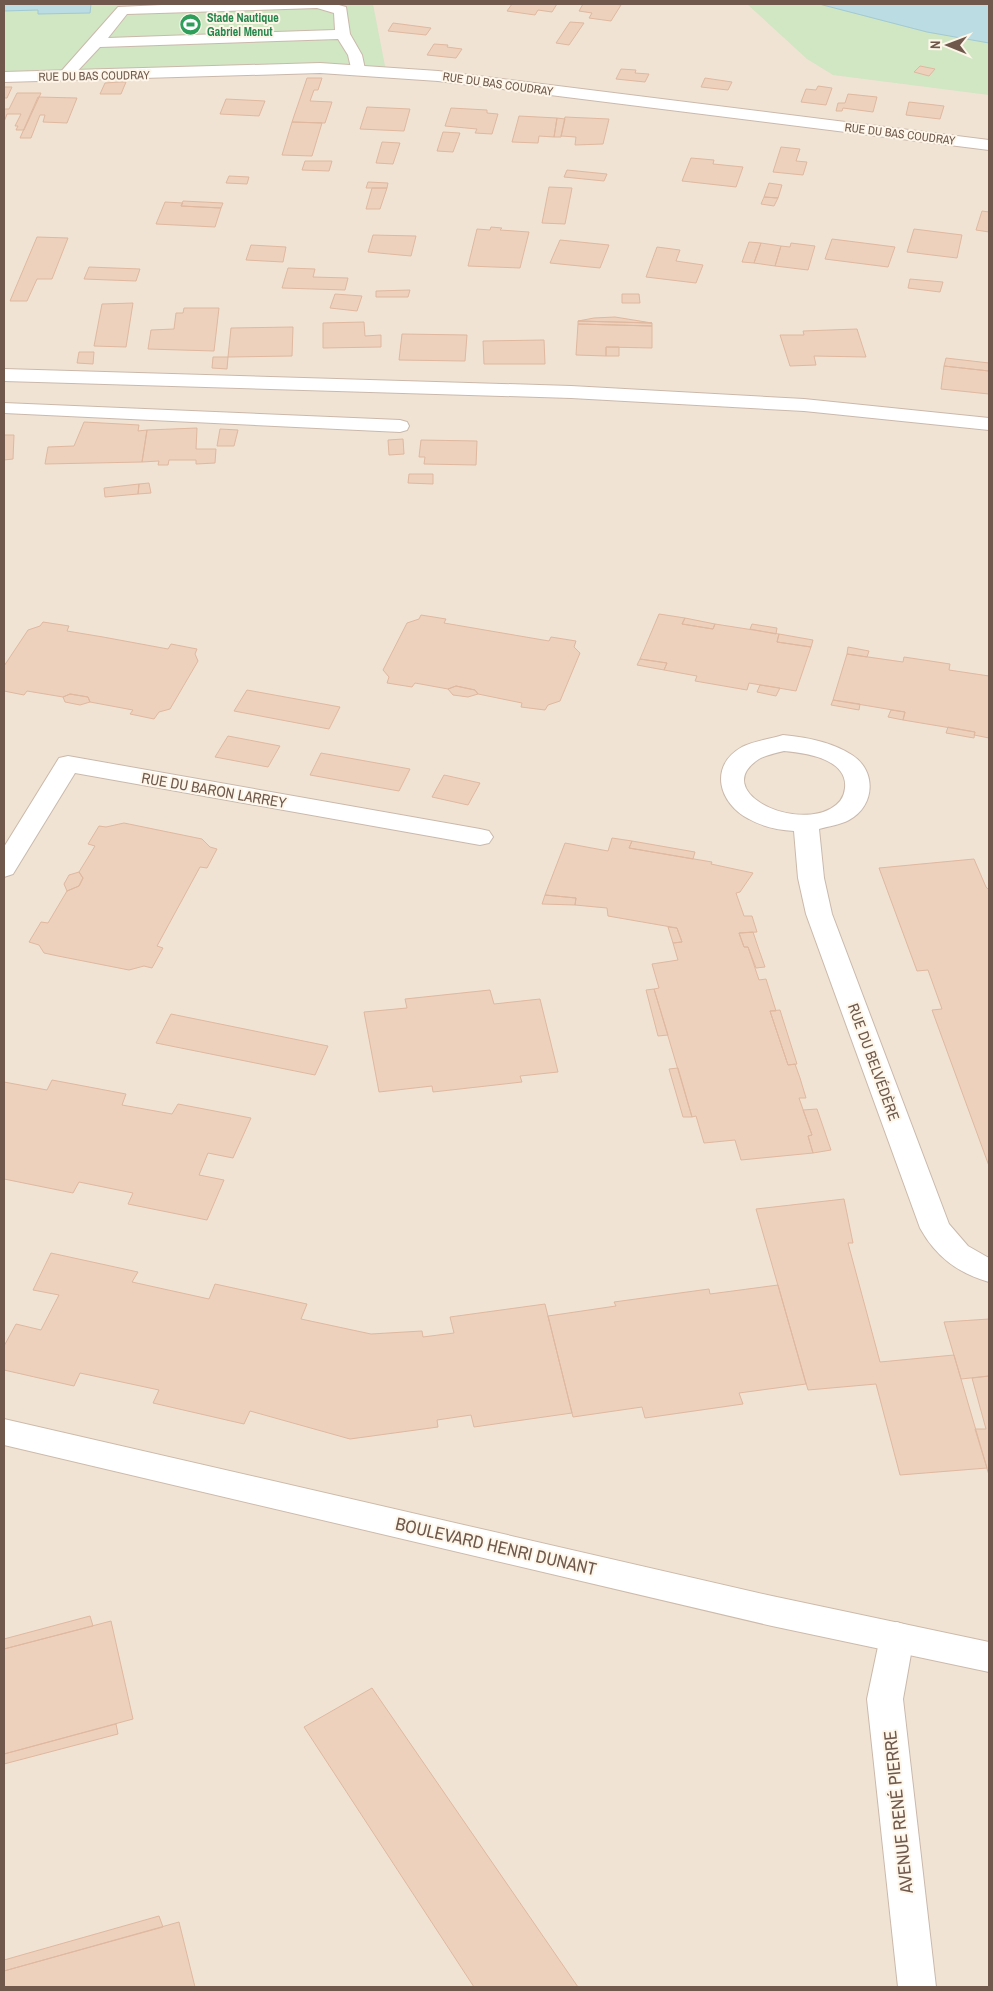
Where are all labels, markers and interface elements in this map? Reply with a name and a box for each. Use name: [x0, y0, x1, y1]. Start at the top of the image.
place label: Stade Nautique Gabriel Menut: [207, 10, 279, 40]
sports icon: Stade Nautique Gabriel Menut: [179, 13, 203, 37]
north arrow: [923, 20, 973, 70]
text: N: [926, 40, 944, 49]
street label: RUE DU BAS COUDRAY: [38, 67, 150, 85]
street label: RUE DU BAS COUDRAY: [442, 68, 555, 100]
street label: RUE DU BAS COUDRAY: [844, 119, 957, 149]
street label: RUE DU BARON LARREY: [140, 767, 289, 813]
street label: RUE DU BELVÉDÈRE: [843, 1000, 905, 1124]
street label: BOULEVARD HENRI DUNANT: [393, 1511, 599, 1581]
street label: AVENUE RENÉ PIERRE: [877, 1729, 919, 1896]

